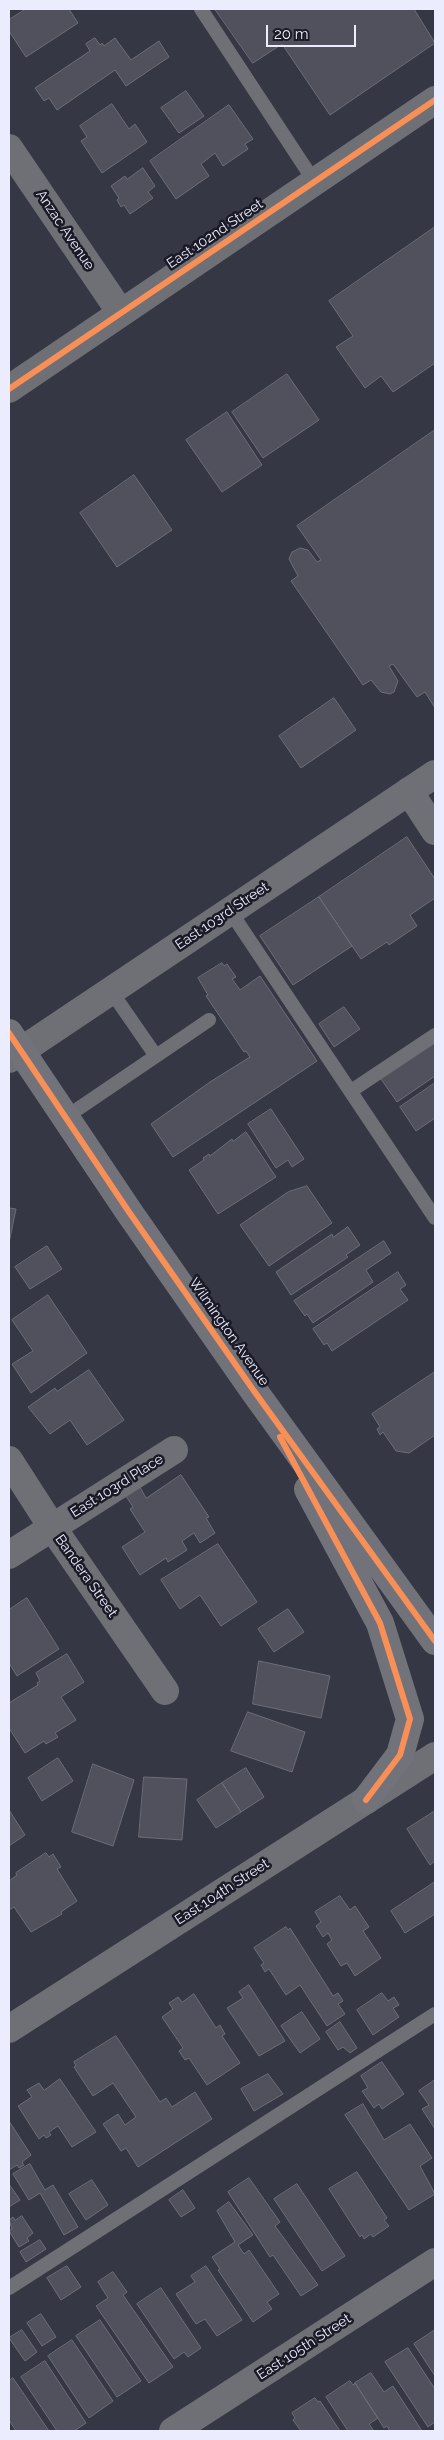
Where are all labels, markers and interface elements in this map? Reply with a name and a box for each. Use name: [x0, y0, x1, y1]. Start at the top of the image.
scale bar: [269, 15, 359, 47]
text: 20 m: [274, 25, 309, 43]
street label: Anzac Avenue: [32, 187, 98, 273]
street label: East 102nd Street: [164, 196, 266, 272]
street label: East 103rd Street: [172, 879, 272, 953]
street label: Wilmington Avenue: [185, 1275, 273, 1389]
street label: East 103rd Place: [68, 1451, 166, 1521]
street label: Bandera Street: [51, 1531, 121, 1621]
street label: East 104th Street: [172, 1855, 272, 1929]
street label: East 105th Street: [254, 2310, 354, 2384]

